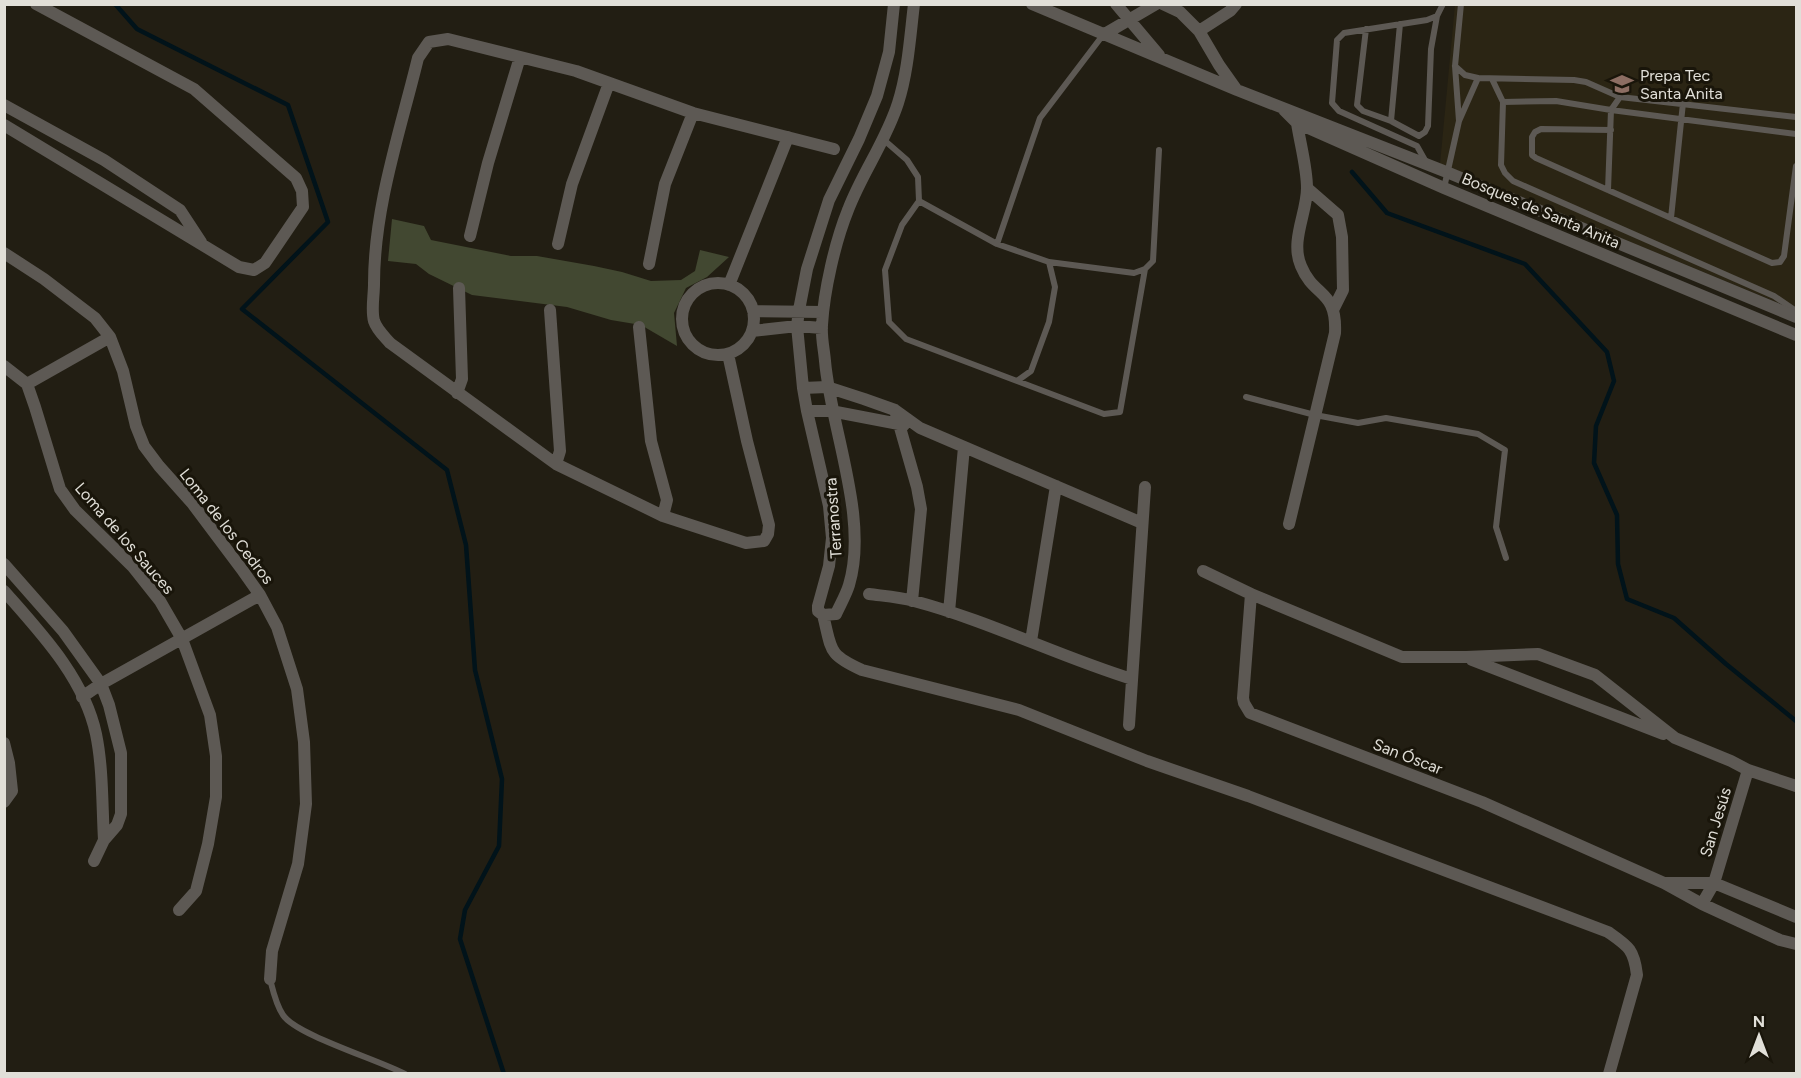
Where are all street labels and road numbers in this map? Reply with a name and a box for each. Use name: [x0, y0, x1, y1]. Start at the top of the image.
street label: Bosques de Santa Anita: [1459, 169, 1623, 252]
street label: Loma de los Cedros: [176, 465, 278, 588]
street label: Terranostra: [821, 477, 846, 559]
street label: Loma de los Sauces: [71, 479, 178, 598]
street label: San Óscar: [1370, 735, 1446, 779]
street label: San Jesús: [1696, 785, 1735, 859]

